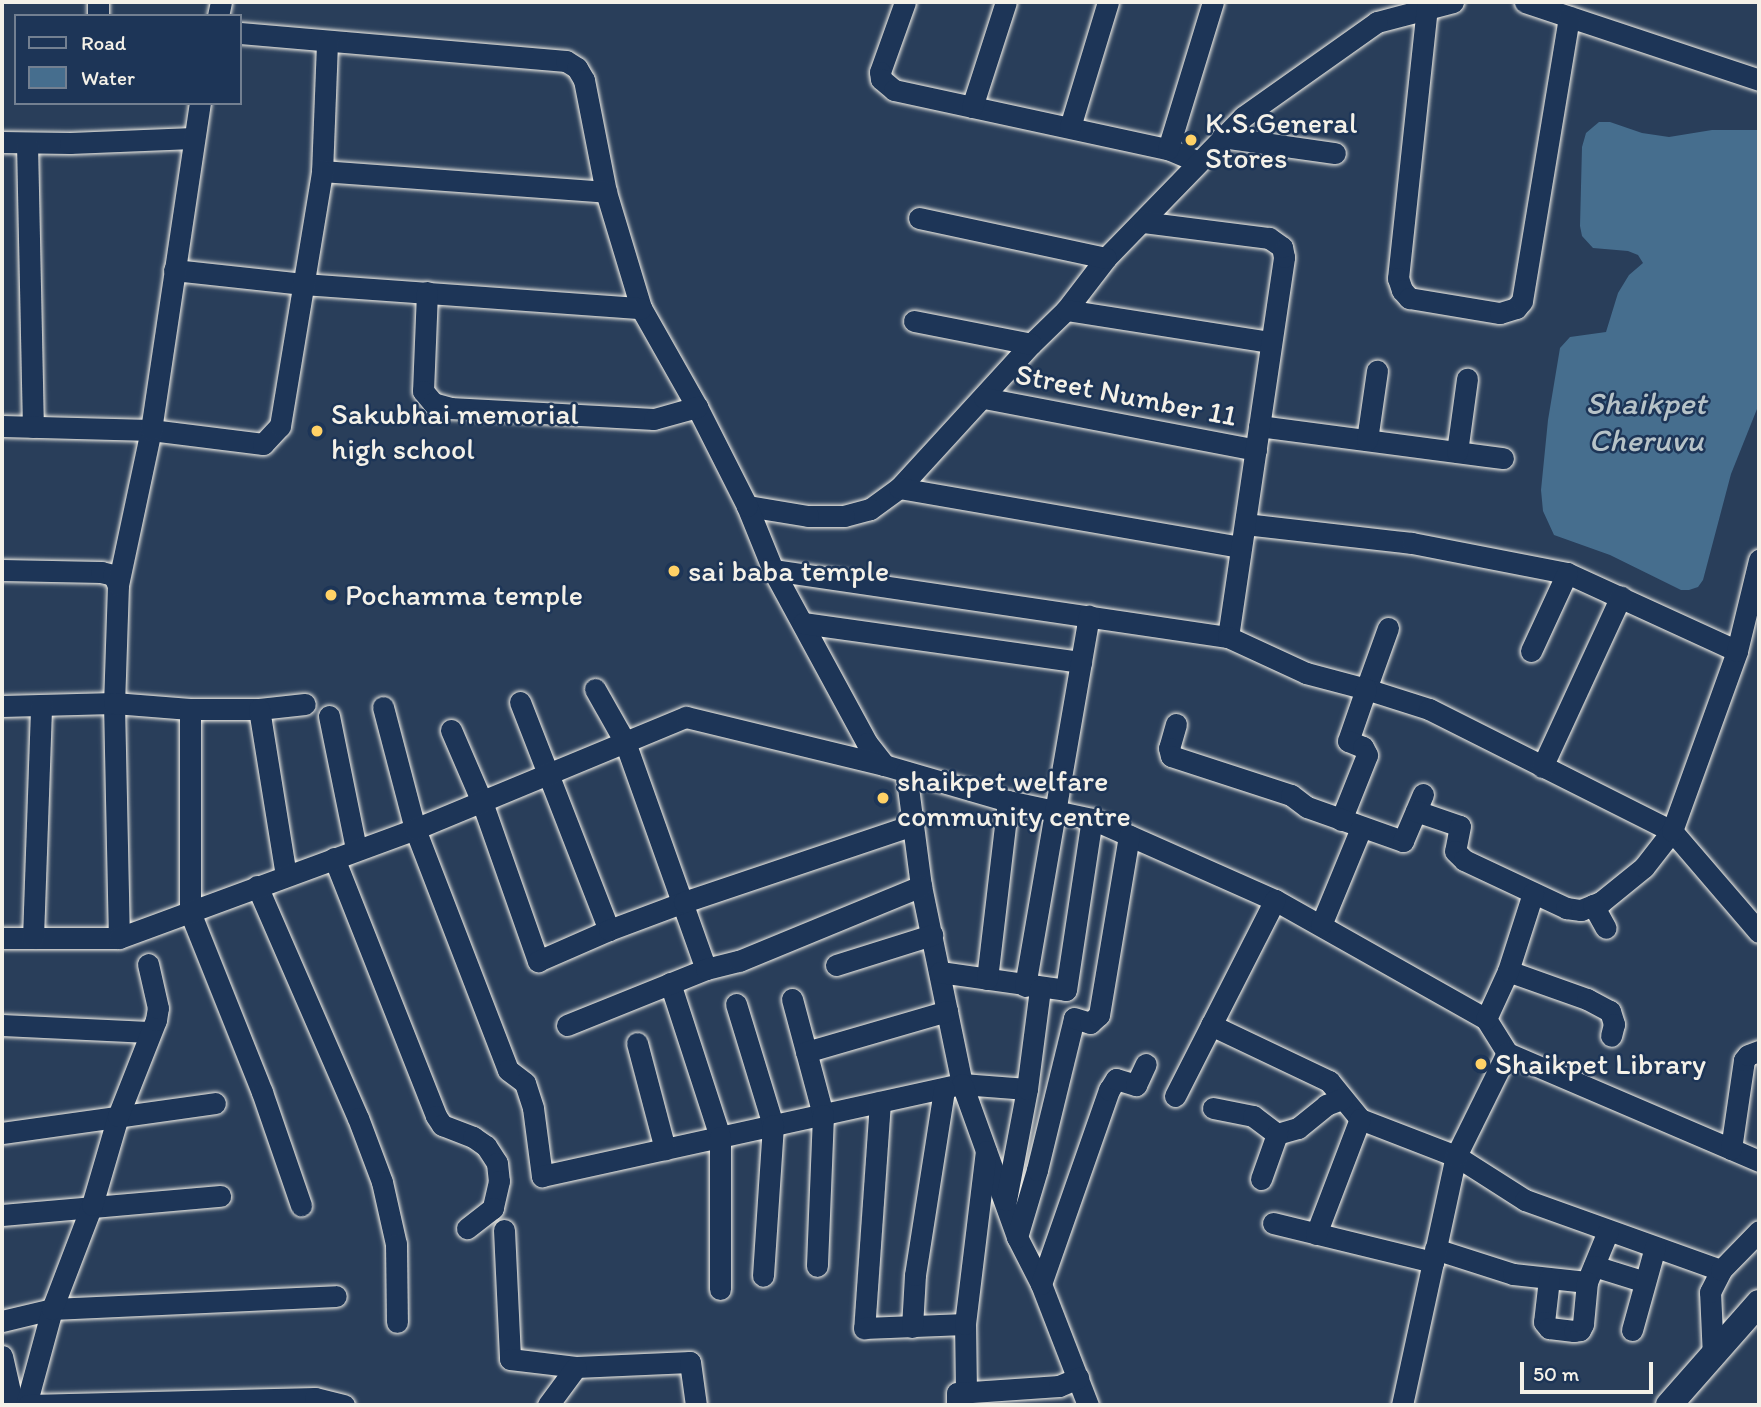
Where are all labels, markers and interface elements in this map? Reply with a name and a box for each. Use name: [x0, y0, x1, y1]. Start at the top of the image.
legend: [14, 14, 242, 105]
text: Road: [81, 30, 126, 55]
text: Water: [81, 65, 135, 90]
place label: K.S.General Stores: [1205, 105, 1357, 176]
marker: K.S.General Stores: [1183, 132, 1199, 148]
street label: Street Number 11: [1012, 356, 1240, 434]
water label: Shaikpet Cheruvu: [1586, 385, 1706, 460]
place label: Sakubhai memorial high school: [331, 396, 580, 466]
marker: Sakubhai memorial high school: [309, 423, 325, 439]
place label: sai baba temple: [688, 553, 888, 589]
marker: sai baba temple: [666, 563, 682, 579]
place label: Pochamma temple: [345, 577, 582, 613]
marker: Pochamma temple: [323, 587, 339, 603]
place label: shaikpet welfare community centre: [897, 763, 1131, 834]
marker: shaikpet welfare community centre: [875, 790, 891, 806]
place label: Shaikpet Library: [1495, 1046, 1705, 1082]
marker: Shaikpet Library: [1473, 1056, 1489, 1072]
scale bar: [1523, 1348, 1656, 1392]
text: 50 m: [1533, 1361, 1579, 1386]

